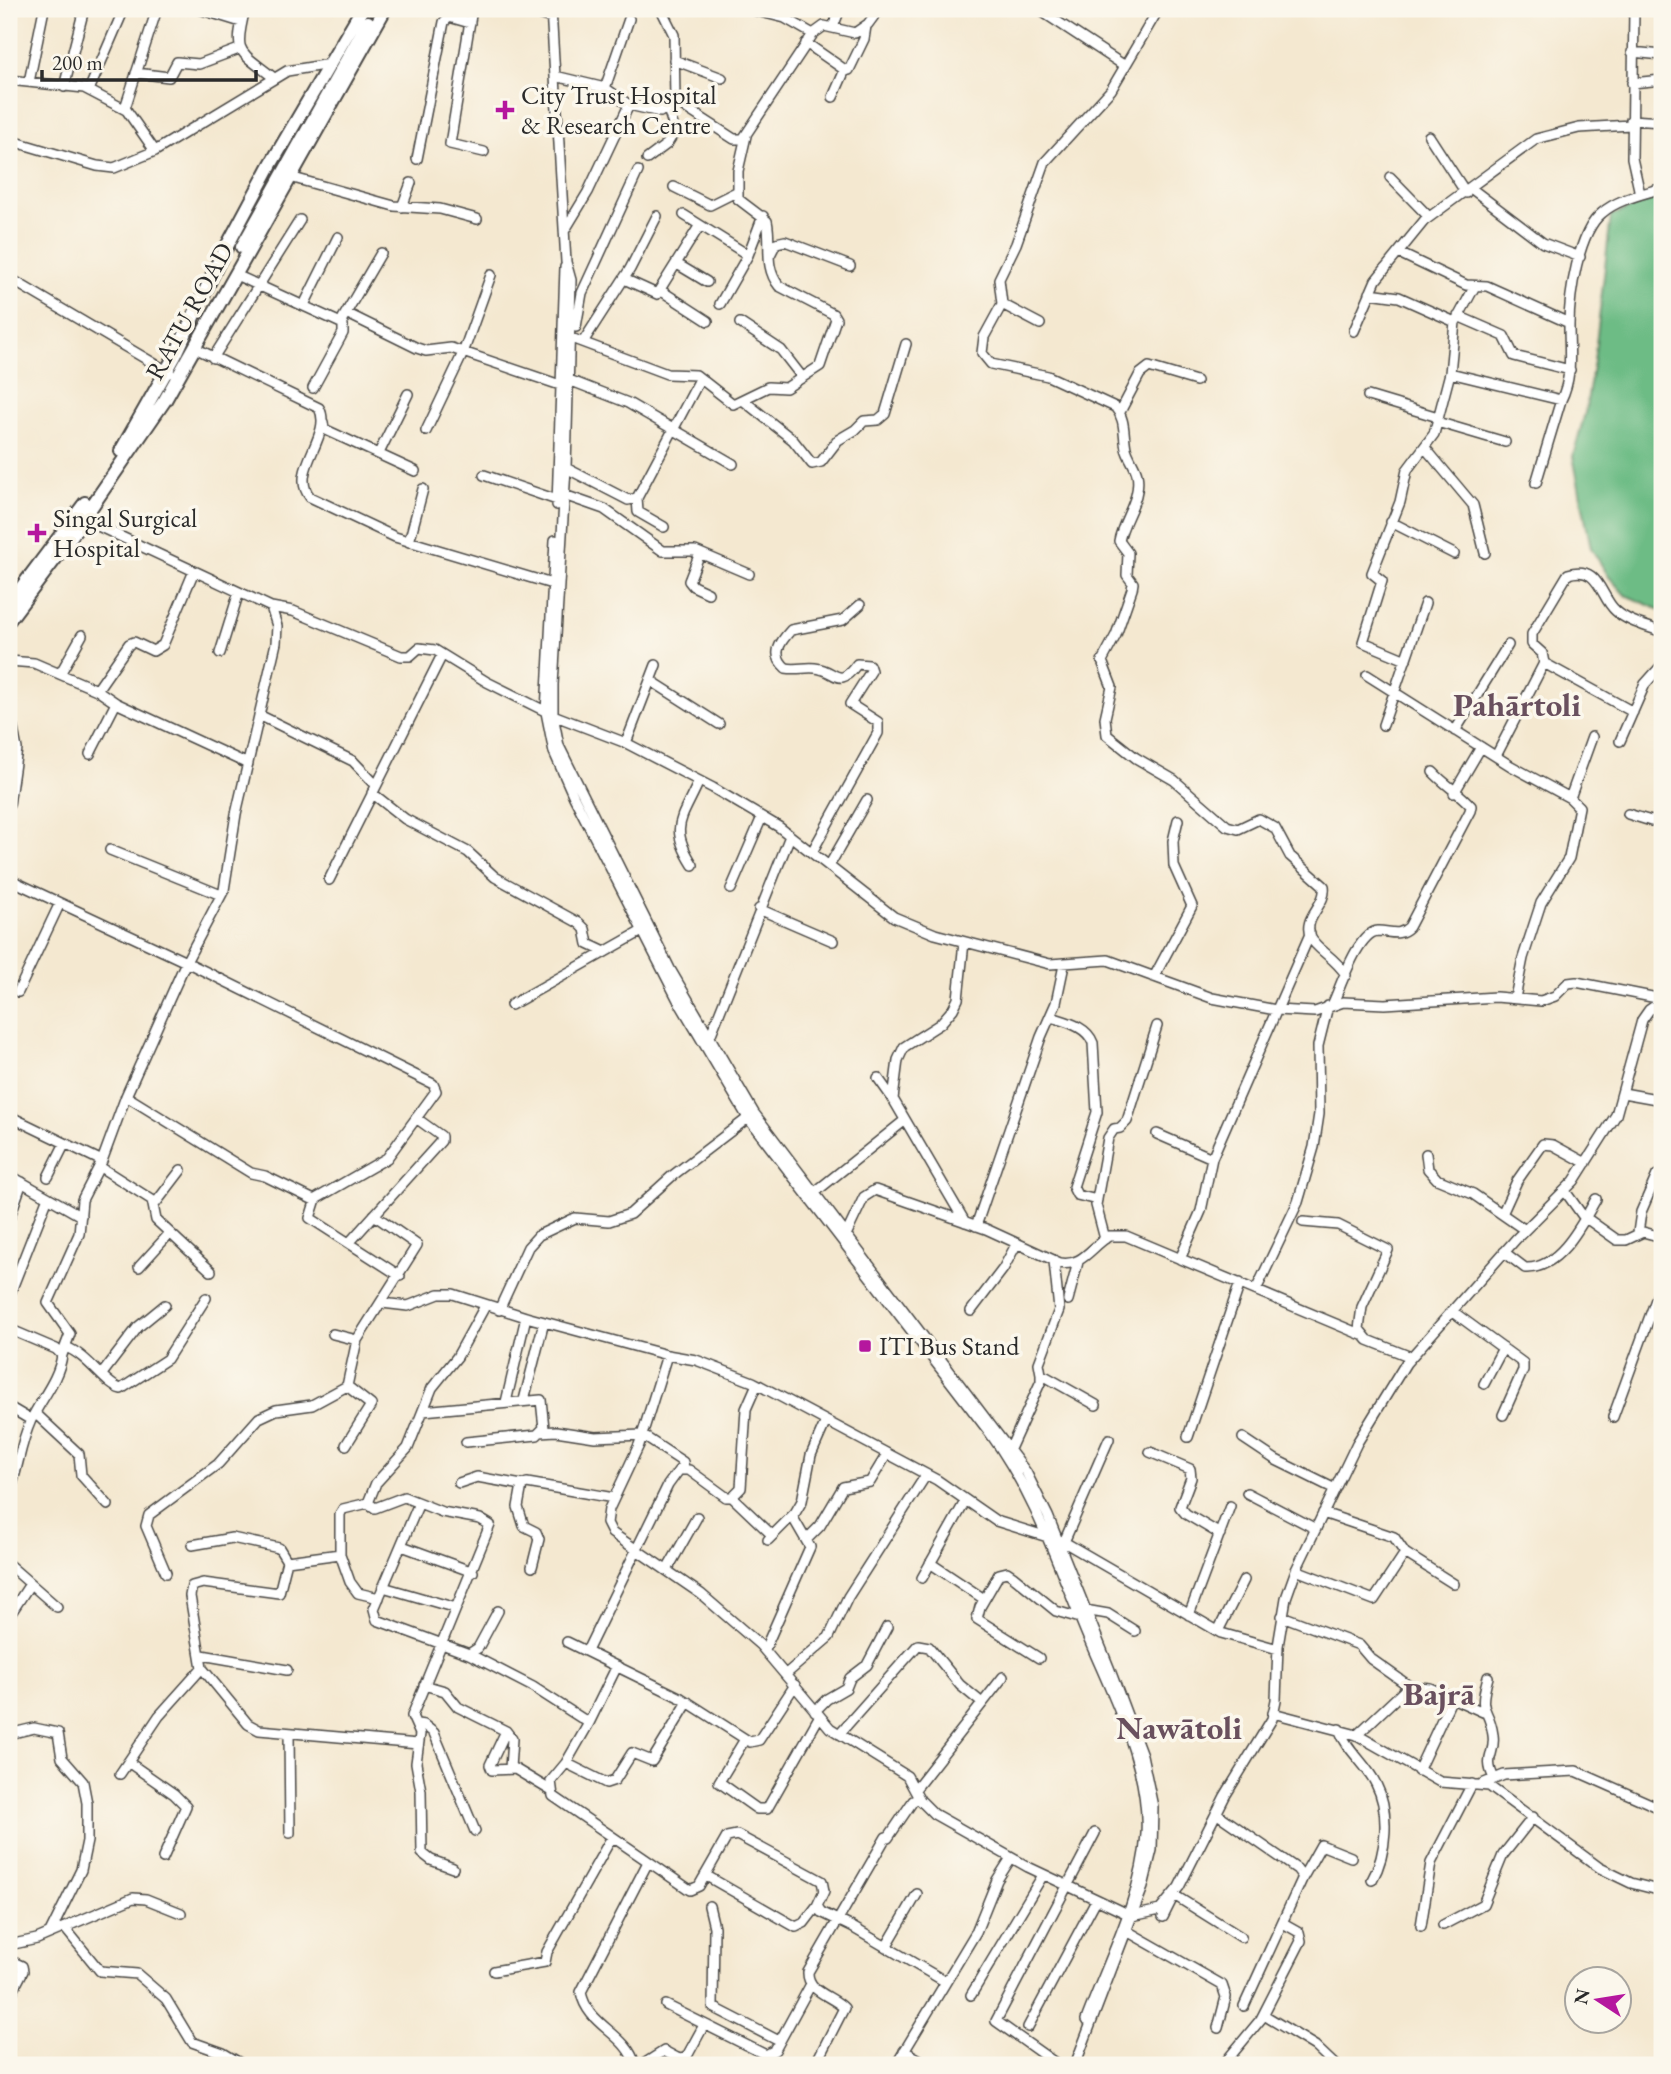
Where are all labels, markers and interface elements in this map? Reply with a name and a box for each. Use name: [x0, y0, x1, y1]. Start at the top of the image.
scale bar: [42, 38, 256, 82]
text: 200 m: [52, 49, 103, 76]
place label: City Trust Hospital & Research Centre: [521, 78, 717, 142]
marker: City Trust Hospital & Research Centre: [495, 100, 515, 120]
street label: RATU ROAD: [137, 236, 241, 386]
place label: Singal Surgical Hospital: [53, 501, 197, 565]
marker: Singal Surgical Hospital: [27, 523, 47, 543]
district label: Pahārtoli: [1453, 683, 1581, 726]
place label: ITI Bus Stand: [879, 1329, 1020, 1363]
marker: ITI Bus Stand: [857, 1338, 873, 1354]
district label: Bajrā: [1403, 1672, 1476, 1715]
district label: Nawātoli: [1116, 1706, 1242, 1749]
north arrow: [1562, 1966, 1632, 2036]
text: N: [1568, 1986, 1596, 2007]

